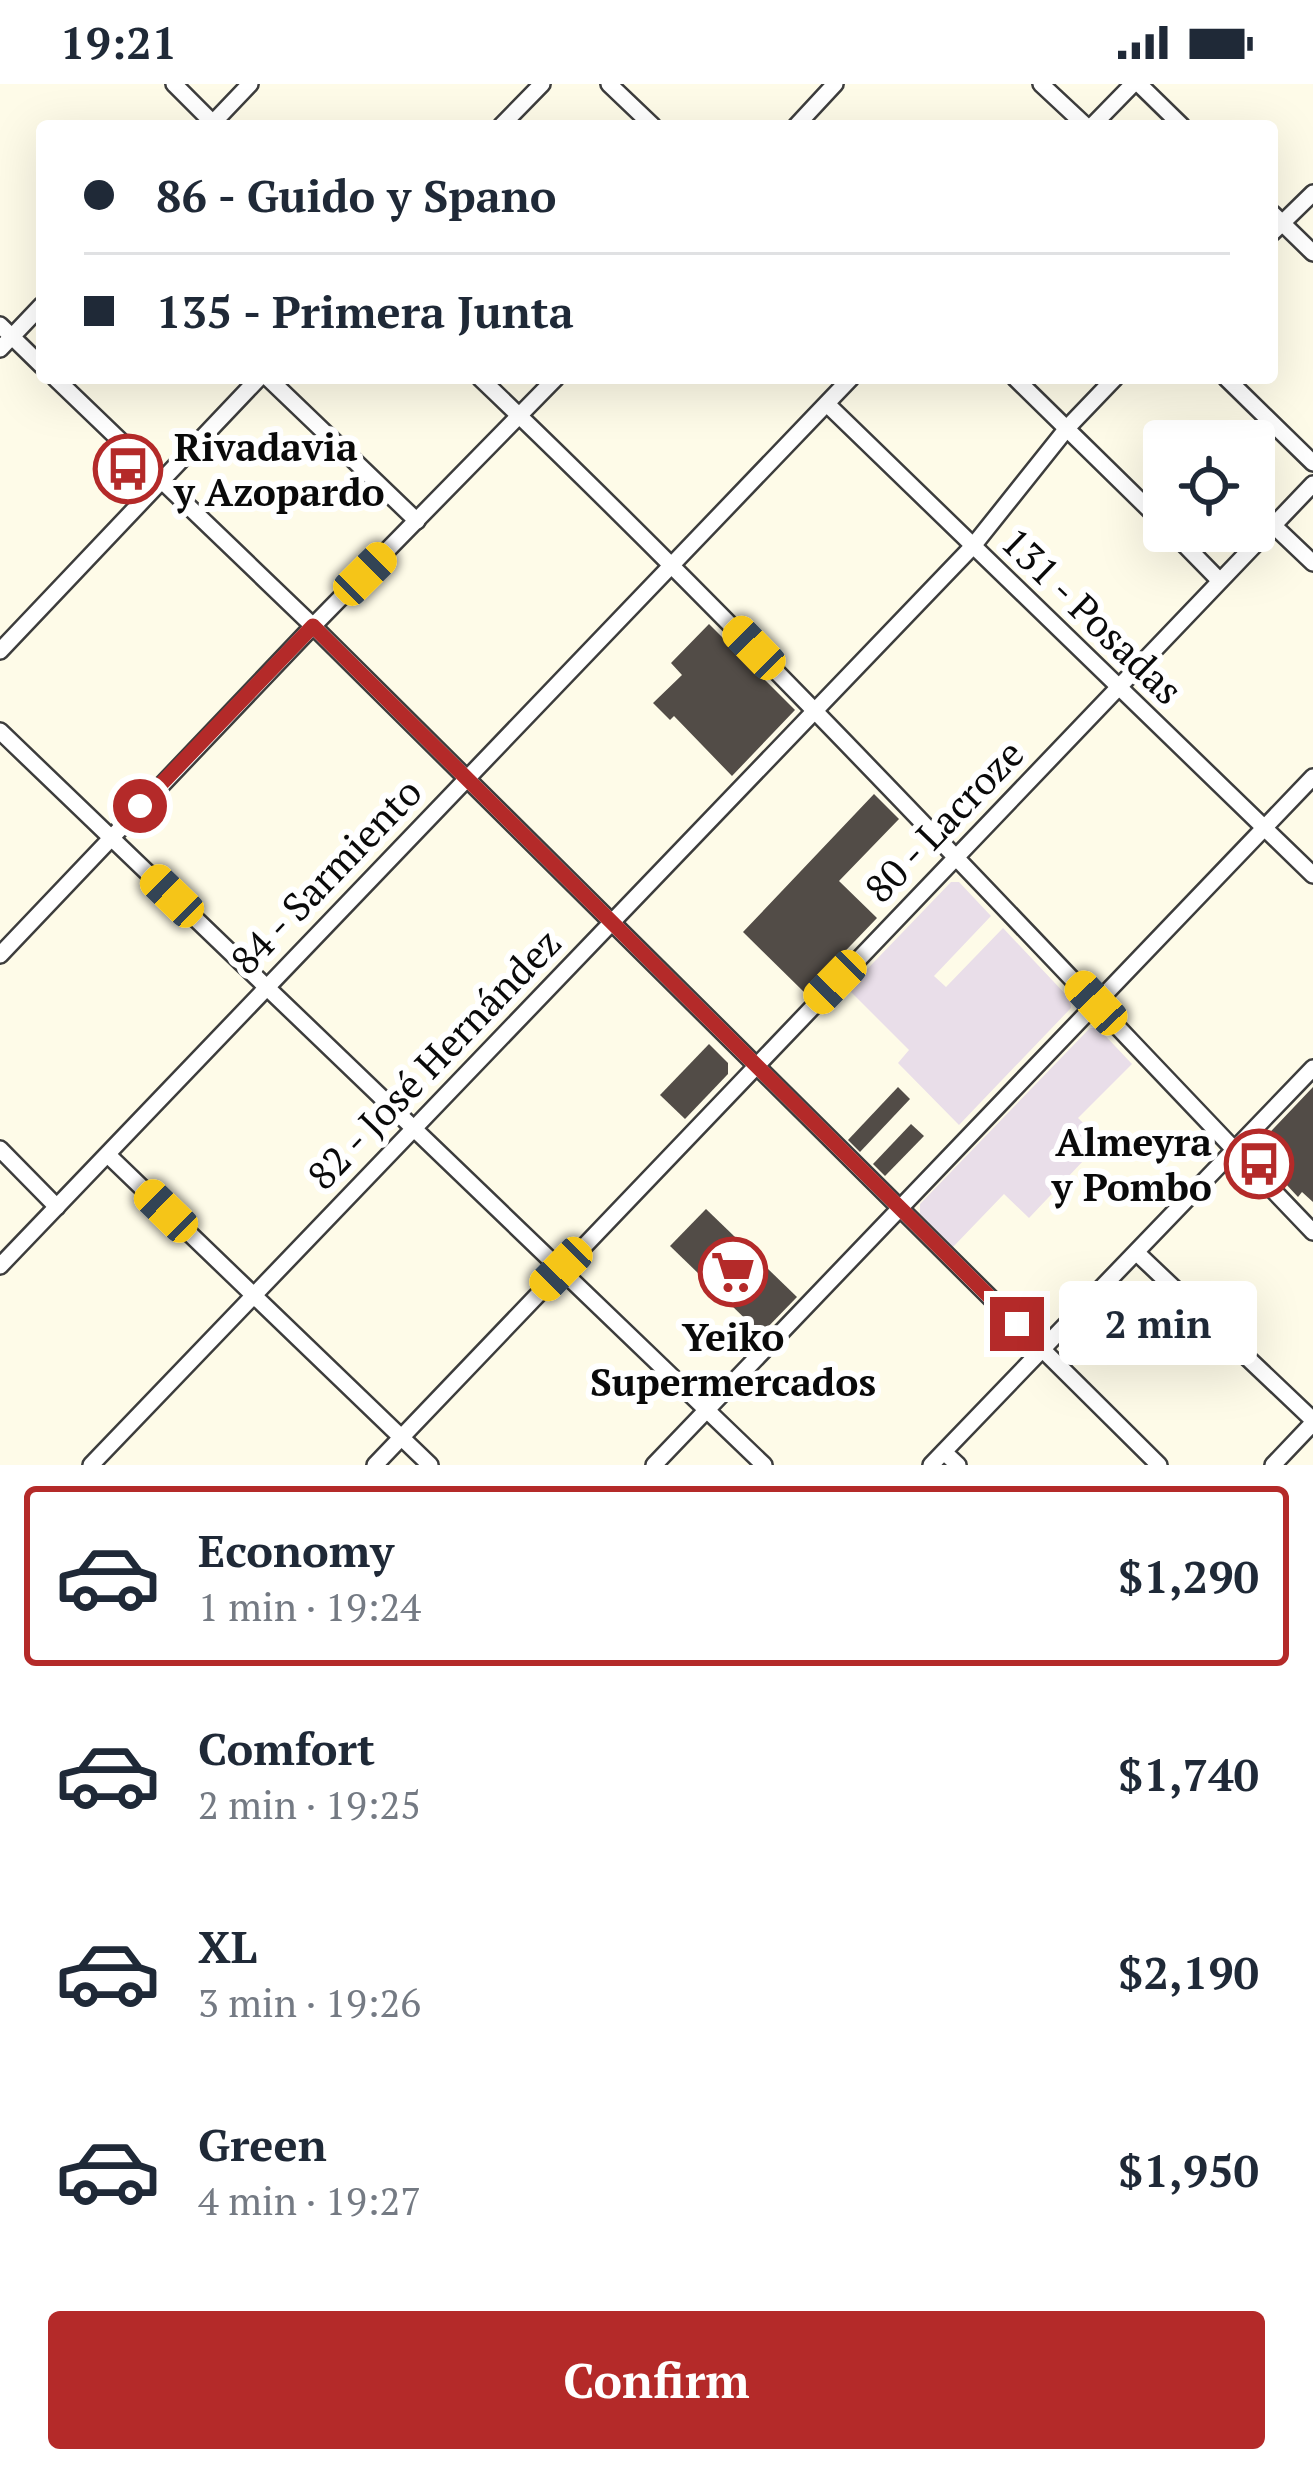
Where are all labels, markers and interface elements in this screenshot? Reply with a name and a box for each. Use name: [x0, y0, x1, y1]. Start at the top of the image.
text: 19:21: [60, 12, 177, 72]
text: 86 - Guido y Spano: [156, 165, 557, 225]
text: 135 - Primera Junta: [156, 281, 574, 341]
place label: Rivadavia y Azopardo: [173, 420, 385, 517]
map controls: [1143, 420, 1275, 552]
button: locate: [1143, 420, 1275, 552]
bus stop icon: Rivadavia y Azopardo: [93, 434, 163, 504]
street label: 131 - Posadas: [991, 516, 1195, 715]
car: [327, 536, 403, 612]
car: [716, 610, 792, 686]
street label: 80 - Lacroze: [852, 728, 1034, 913]
street label: 84 - Sarmiento: [218, 766, 432, 985]
route start: [113, 779, 167, 833]
car: [134, 858, 210, 934]
street label: 82 - José Hernández: [295, 917, 571, 1200]
car: [797, 944, 873, 1020]
car: [1058, 964, 1134, 1042]
place label: Almeyra y Pombo: [1051, 1115, 1212, 1212]
bus stop icon: Almeyra y Pombo: [1224, 1129, 1294, 1199]
car: [128, 1173, 204, 1249]
car: [523, 1231, 599, 1307]
supermarket icon: Yeiko Supermercados: [698, 1237, 768, 1307]
callout: 2 min: [1059, 1282, 1257, 1366]
route end: [990, 1297, 1044, 1351]
text: 2 min: [1105, 1297, 1211, 1349]
place label: Yeiko Supermercados: [590, 1310, 876, 1407]
text: Economy: [198, 1520, 394, 1580]
icon: car: [54, 1522, 162, 1630]
text: $1,290: [1118, 1546, 1259, 1606]
text: 1 min · 19:24: [198, 1580, 421, 1632]
text: Comfort: [198, 1718, 375, 1778]
icon: car: [54, 1720, 162, 1828]
text: $1,740: [1118, 1744, 1259, 1804]
text: 2 min · 19:25: [198, 1778, 421, 1830]
text: XL: [198, 1916, 257, 1976]
icon: car: [54, 1918, 162, 2026]
text: $2,190: [1118, 1942, 1259, 2002]
text: 3 min · 19:26: [198, 1976, 421, 2028]
text: Green: [198, 2114, 327, 2174]
icon: car: [54, 2116, 162, 2224]
text: $1,950: [1118, 2140, 1259, 2200]
text: 4 min · 19:27: [198, 2174, 421, 2226]
button: Confirm: [48, 2311, 1265, 2449]

